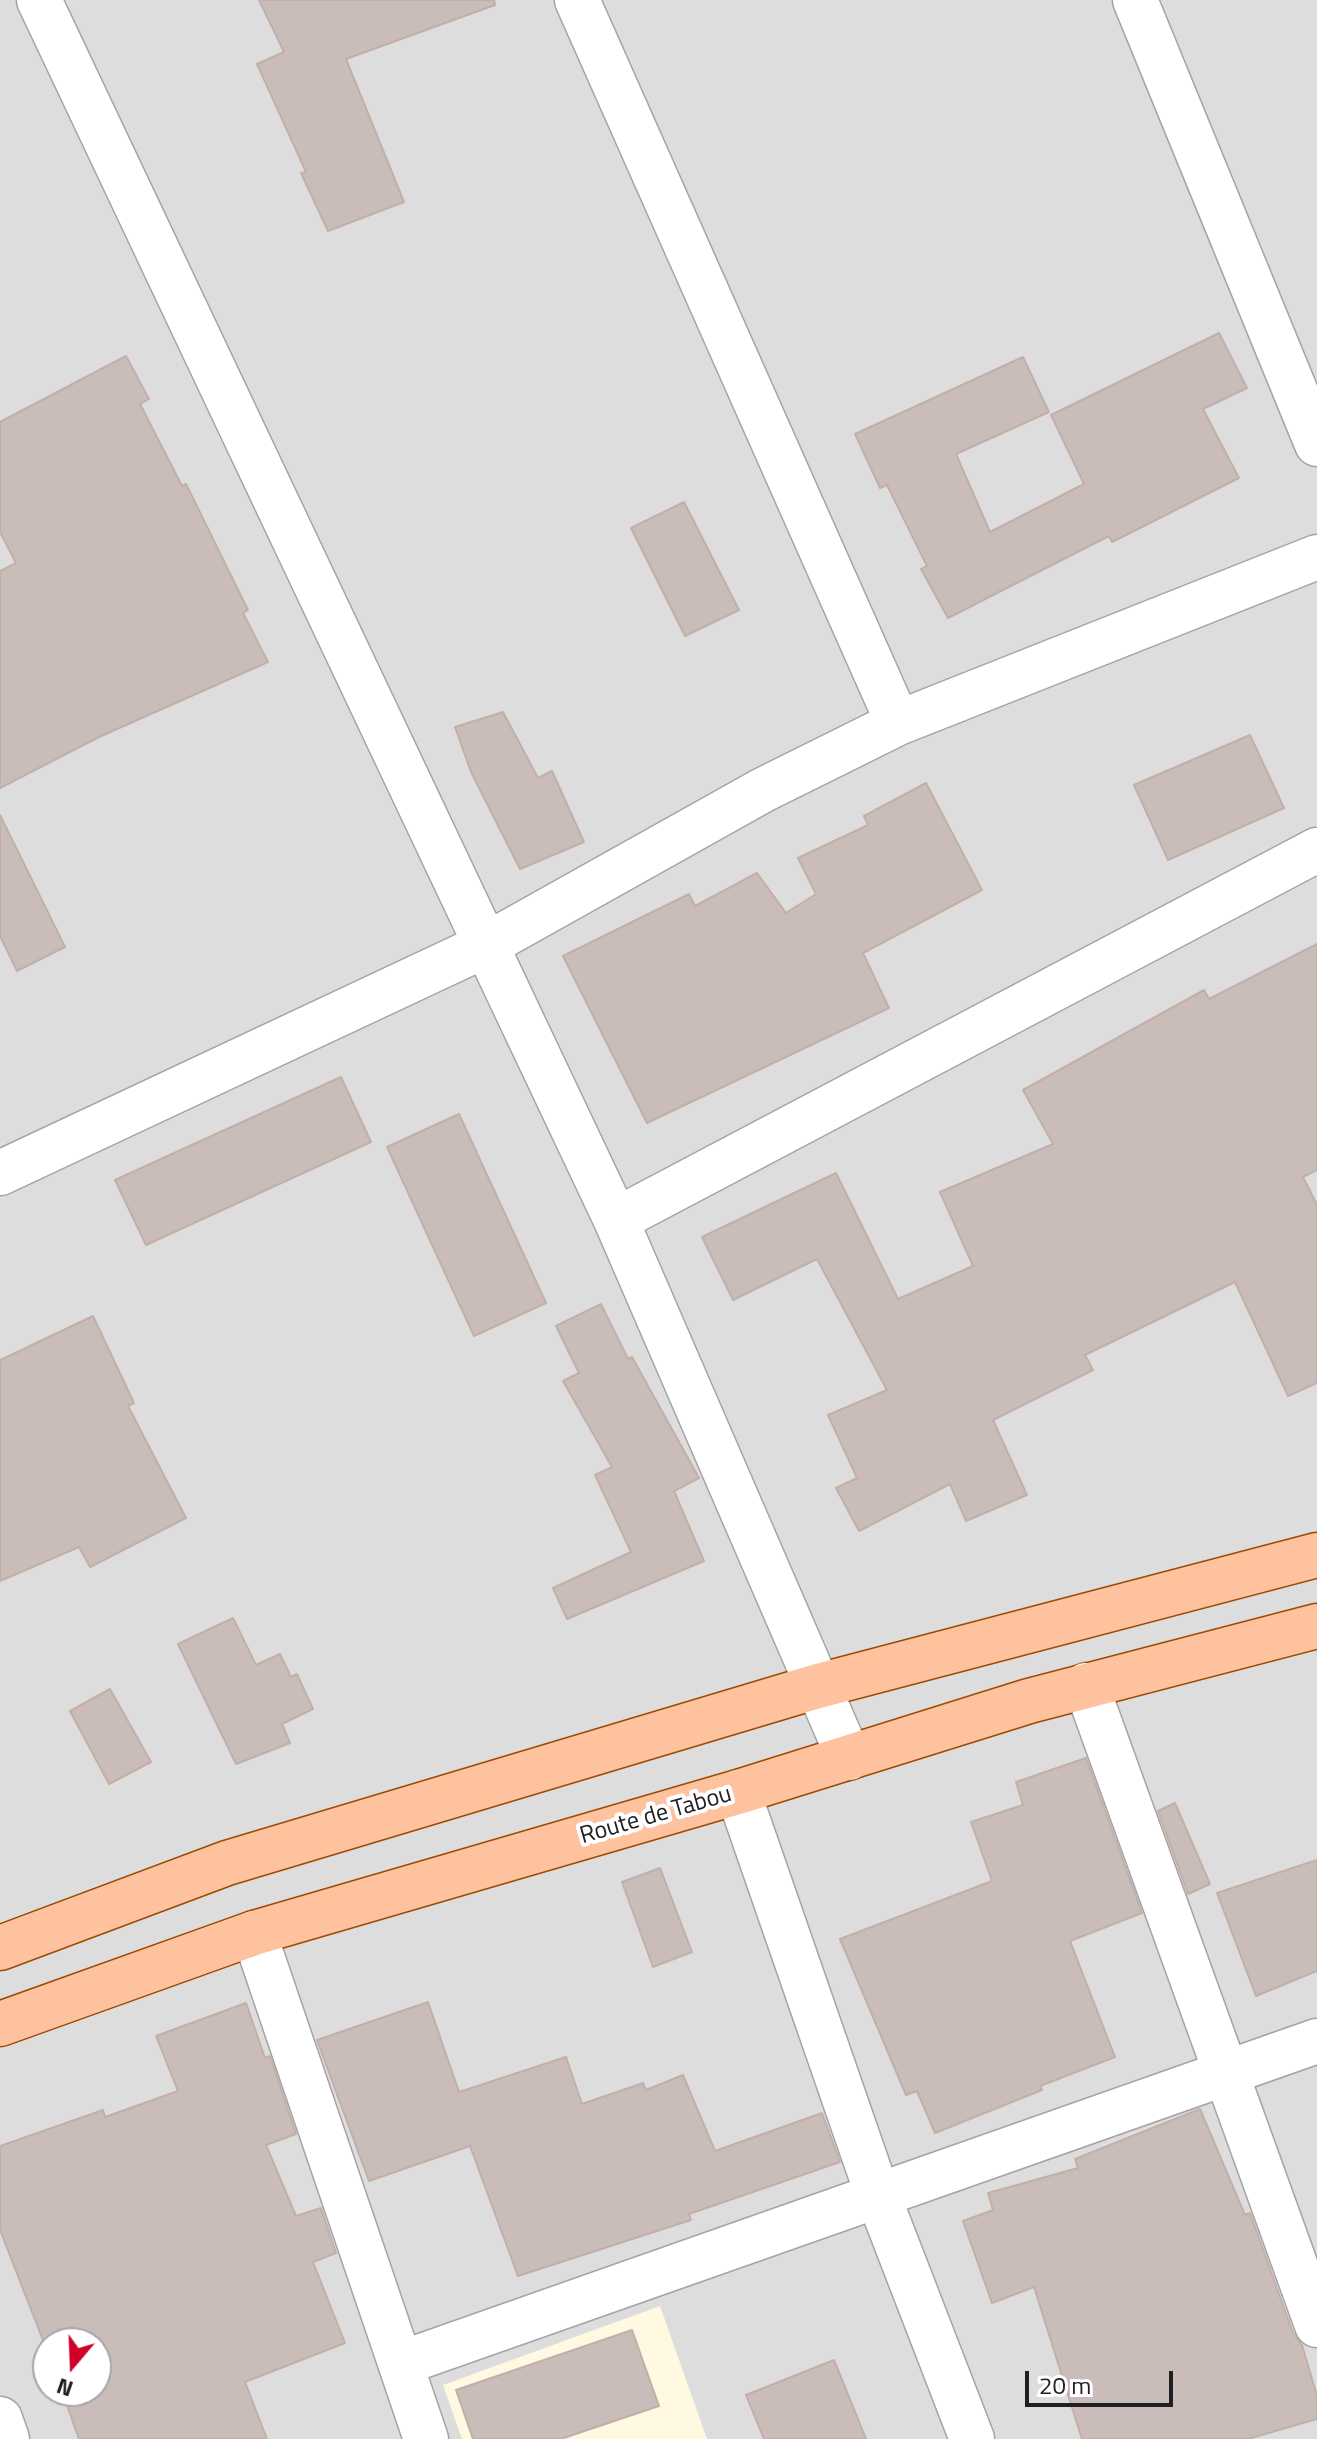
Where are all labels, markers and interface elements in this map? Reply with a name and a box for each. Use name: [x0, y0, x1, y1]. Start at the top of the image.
street label: Route de Tabou: [577, 1781, 735, 1851]
north arrow: [32, 2327, 112, 2407]
scale bar: [1029, 2355, 1177, 2405]
text: 20 m: [1039, 2367, 1091, 2403]
text: N: [52, 2369, 78, 2406]

